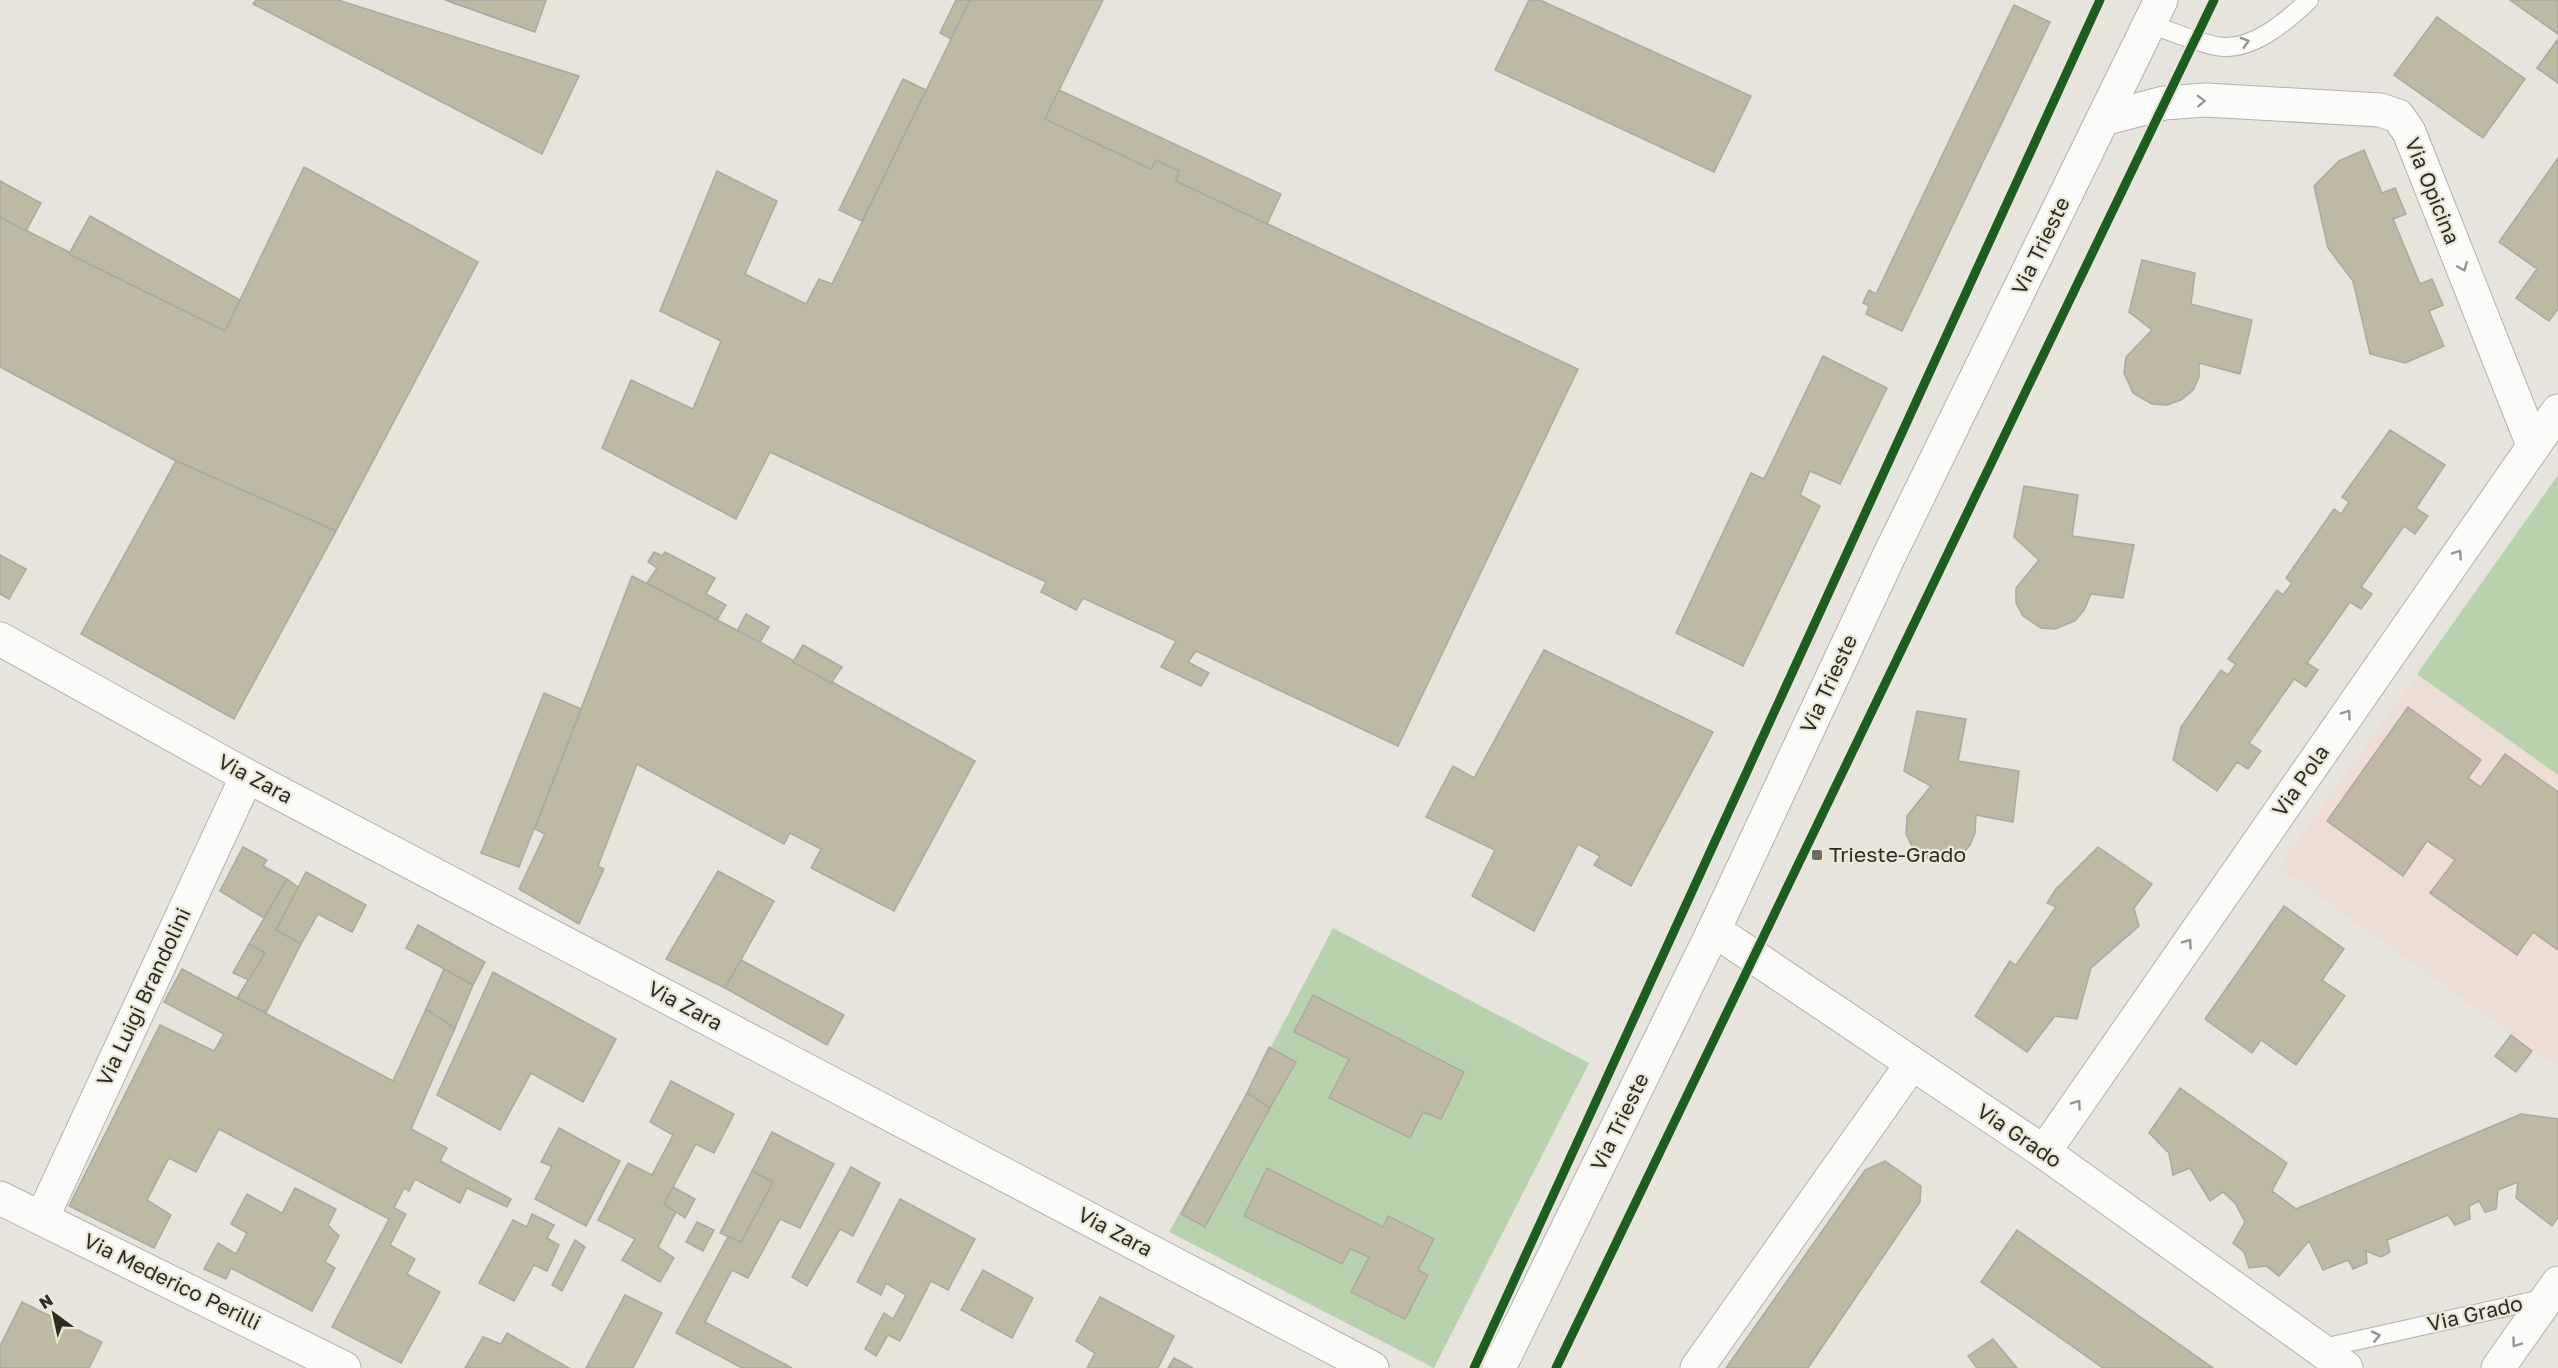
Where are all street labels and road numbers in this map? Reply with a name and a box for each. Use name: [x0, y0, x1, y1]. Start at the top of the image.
street label: Via Opicina: [2400, 133, 2466, 248]
street label: Via Trieste: [2005, 192, 2075, 299]
street label: Via Trieste: [1794, 630, 1862, 737]
street label: Via Pola: [2266, 740, 2334, 821]
street label: Via Zara: [214, 748, 297, 809]
street label: Via Luigi Brandolini: [90, 903, 196, 1090]
street label: Via Zara: [644, 975, 727, 1036]
street label: Via Trieste: [1584, 1068, 1654, 1175]
street label: Via Grado: [1972, 1097, 2067, 1173]
street label: Via Zara: [1074, 1201, 1157, 1262]
street label: Via Mederico Perilli: [80, 1227, 265, 1335]
street label: Via Grado: [2425, 1289, 2525, 1337]

